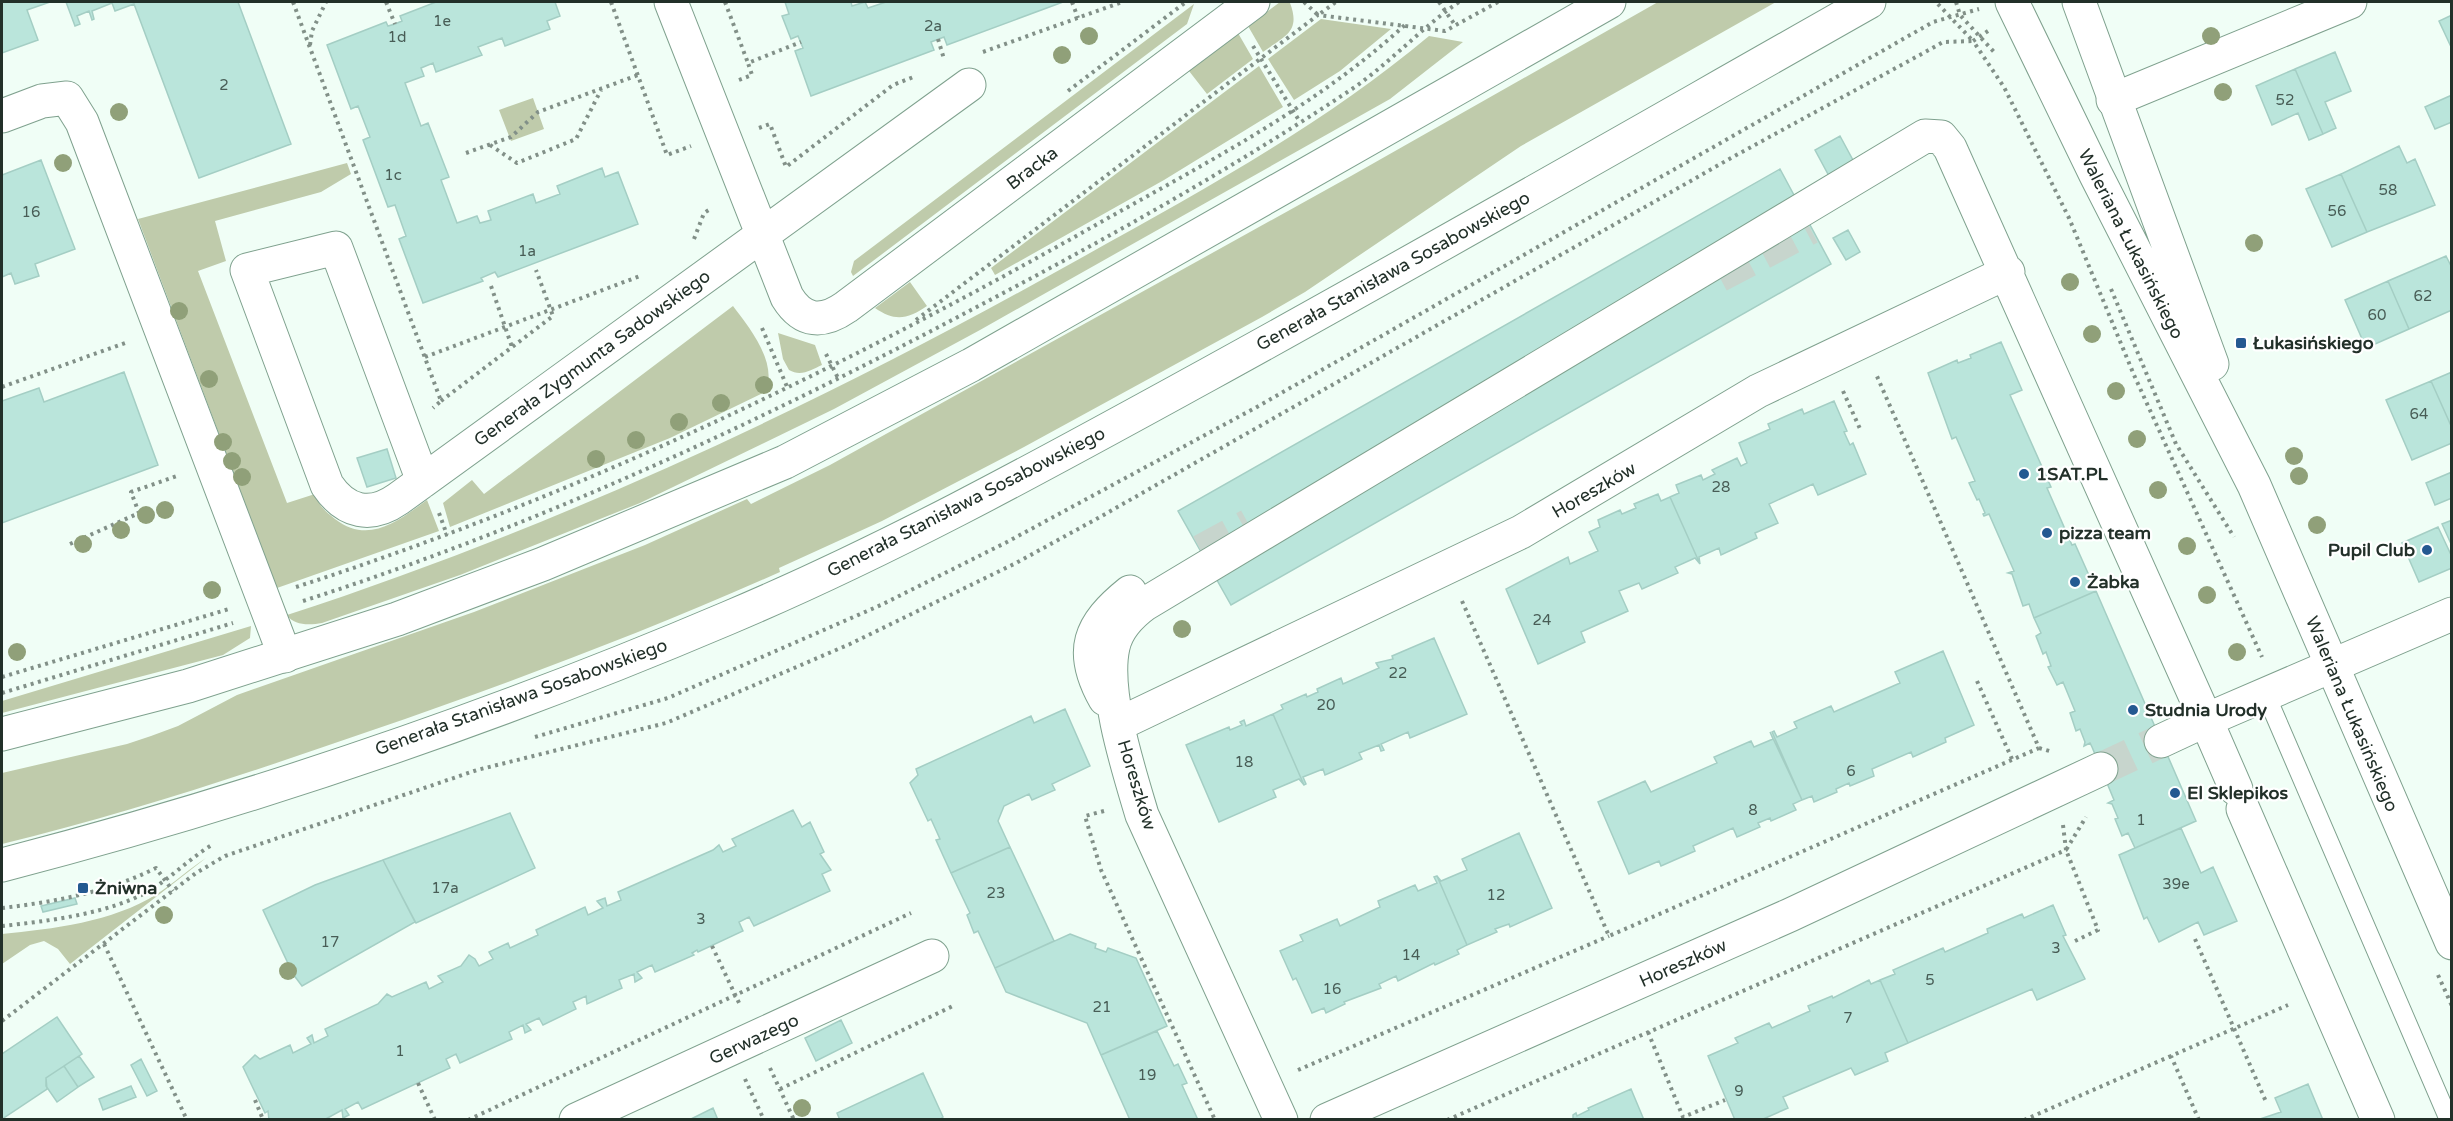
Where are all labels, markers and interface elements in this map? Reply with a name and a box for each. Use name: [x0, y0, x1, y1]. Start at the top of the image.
house number: 1e: [433, 12, 451, 30]
house number: 2a: [924, 17, 942, 35]
house number: 1d: [388, 28, 406, 46]
house number: 2: [219, 76, 229, 94]
house number: 52: [2276, 91, 2294, 109]
street label: Bracka: [1002, 142, 1062, 194]
street label: Waleriana Łukasińskiego: [2073, 145, 2189, 343]
house number: 1c: [384, 166, 402, 184]
house number: 58: [2379, 181, 2397, 199]
street label: Generała Stanisława Sosabowskiego: [1252, 186, 1534, 356]
house number: 56: [2328, 202, 2346, 220]
house number: 16: [22, 203, 40, 221]
house number: 1a: [518, 242, 536, 260]
street label: Generała Zygmunta Sadowskiego: [470, 265, 714, 451]
house number: 62: [2414, 287, 2432, 305]
house number: 60: [2368, 306, 2386, 324]
place label: Łukasińskiego: [2253, 332, 2374, 354]
marker: Łukasińskiego: [2234, 336, 2248, 350]
house number: 64: [2410, 405, 2428, 423]
street label: Generała Stanisława Sosabowskiego: [823, 422, 1109, 582]
street label: Horeszków: [1548, 457, 1640, 523]
place label: 1SAT.PL: [2036, 463, 2109, 485]
marker: 1SAT.PL: [2017, 467, 2031, 481]
house number: 28: [1712, 478, 1730, 496]
place label: pizza team: [2059, 522, 2151, 544]
marker: pizza team: [2040, 526, 2054, 540]
place label: Pupil Club: [2328, 539, 2415, 561]
marker: Pupil Club: [2420, 543, 2434, 557]
place label: Żabka: [2087, 571, 2140, 593]
marker: Żabka: [2068, 575, 2082, 589]
house number: 24: [1533, 611, 1551, 629]
street label: Waleriana Łukasińskiego: [2301, 613, 2403, 815]
street label: Generała Stanisława Sosabowskiego: [372, 634, 670, 760]
house number: 22: [1389, 664, 1407, 682]
house number: 20: [1317, 696, 1335, 714]
place label: Studnia Urody: [2145, 699, 2267, 721]
marker: Studnia Urody: [2126, 703, 2140, 717]
street label: Horeszków: [1113, 737, 1161, 833]
house number: 18: [1235, 753, 1253, 771]
house number: 6: [1846, 762, 1856, 780]
place label: El Sklepikos: [2187, 782, 2289, 804]
marker: El Sklepikos: [2168, 786, 2182, 800]
house number: 8: [1748, 801, 1758, 819]
house number: 1: [2136, 811, 2146, 829]
house number: 39e: [2162, 875, 2190, 893]
place label: Żniwna: [95, 877, 157, 899]
house number: 17a: [431, 879, 459, 897]
marker: Żniwna: [76, 881, 90, 895]
house number: 23: [987, 884, 1005, 902]
house number: 12: [1487, 886, 1505, 904]
house number: 3: [696, 910, 706, 928]
house number: 17: [321, 933, 339, 951]
street label: Horeszków: [1636, 934, 1730, 992]
house number: 3: [2051, 939, 2061, 957]
house number: 14: [1402, 946, 1420, 964]
house number: 5: [1925, 971, 1935, 989]
house number: 16: [1323, 980, 1341, 998]
house number: 21: [1093, 998, 1111, 1016]
street label: Gerwazego: [706, 1009, 802, 1069]
house number: 7: [1843, 1009, 1853, 1027]
house number: 1: [395, 1042, 405, 1060]
house number: 19: [1138, 1066, 1156, 1084]
house number: 9: [1734, 1082, 1744, 1100]

